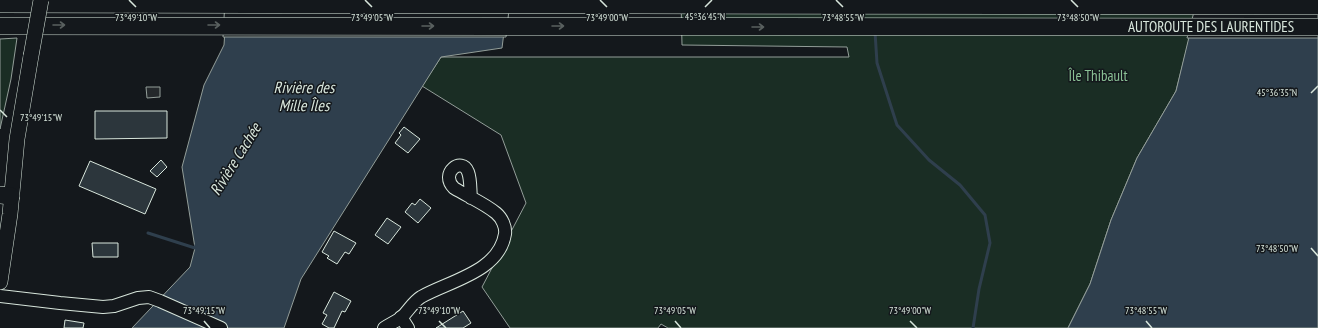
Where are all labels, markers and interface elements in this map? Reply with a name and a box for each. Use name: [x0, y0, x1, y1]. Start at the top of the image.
text: 45°36'45"N: [685, 10, 725, 23]
text: 73°49'10"W: [115, 11, 157, 24]
text: 73°49'05"W: [351, 11, 393, 24]
text: 73°49'00"W: [586, 11, 628, 24]
text: 73°48'55"W: [822, 11, 864, 24]
text: 73°48'50"W: [1057, 11, 1099, 24]
street label: AUTOROUTE DES LAURENTIDES: [1128, 17, 1294, 36]
one-way arrow: [52, 21, 65, 29]
one-way arrow: [207, 22, 220, 29]
one-way arrow: [421, 22, 434, 30]
one-way arrow: [551, 22, 564, 30]
one-way arrow: [751, 23, 764, 31]
park label: Île Thibault: [1067, 66, 1128, 85]
water label: Rivière des Mille Îles: [274, 77, 336, 115]
text: 45°36'35"N: [1257, 86, 1297, 99]
text: 73°49'15"W: [20, 111, 62, 124]
water label: Rivière Cachée: [205, 118, 266, 199]
text: 73°48'50"W: [1256, 242, 1298, 255]
text: 73°49'15"W: [183, 304, 225, 317]
text: 73°49'10"W: [418, 304, 460, 317]
text: 73°49'05"W: [654, 304, 696, 317]
text: 73°49'00"W: [889, 304, 931, 317]
text: 73°48'55"W: [1125, 304, 1167, 317]

